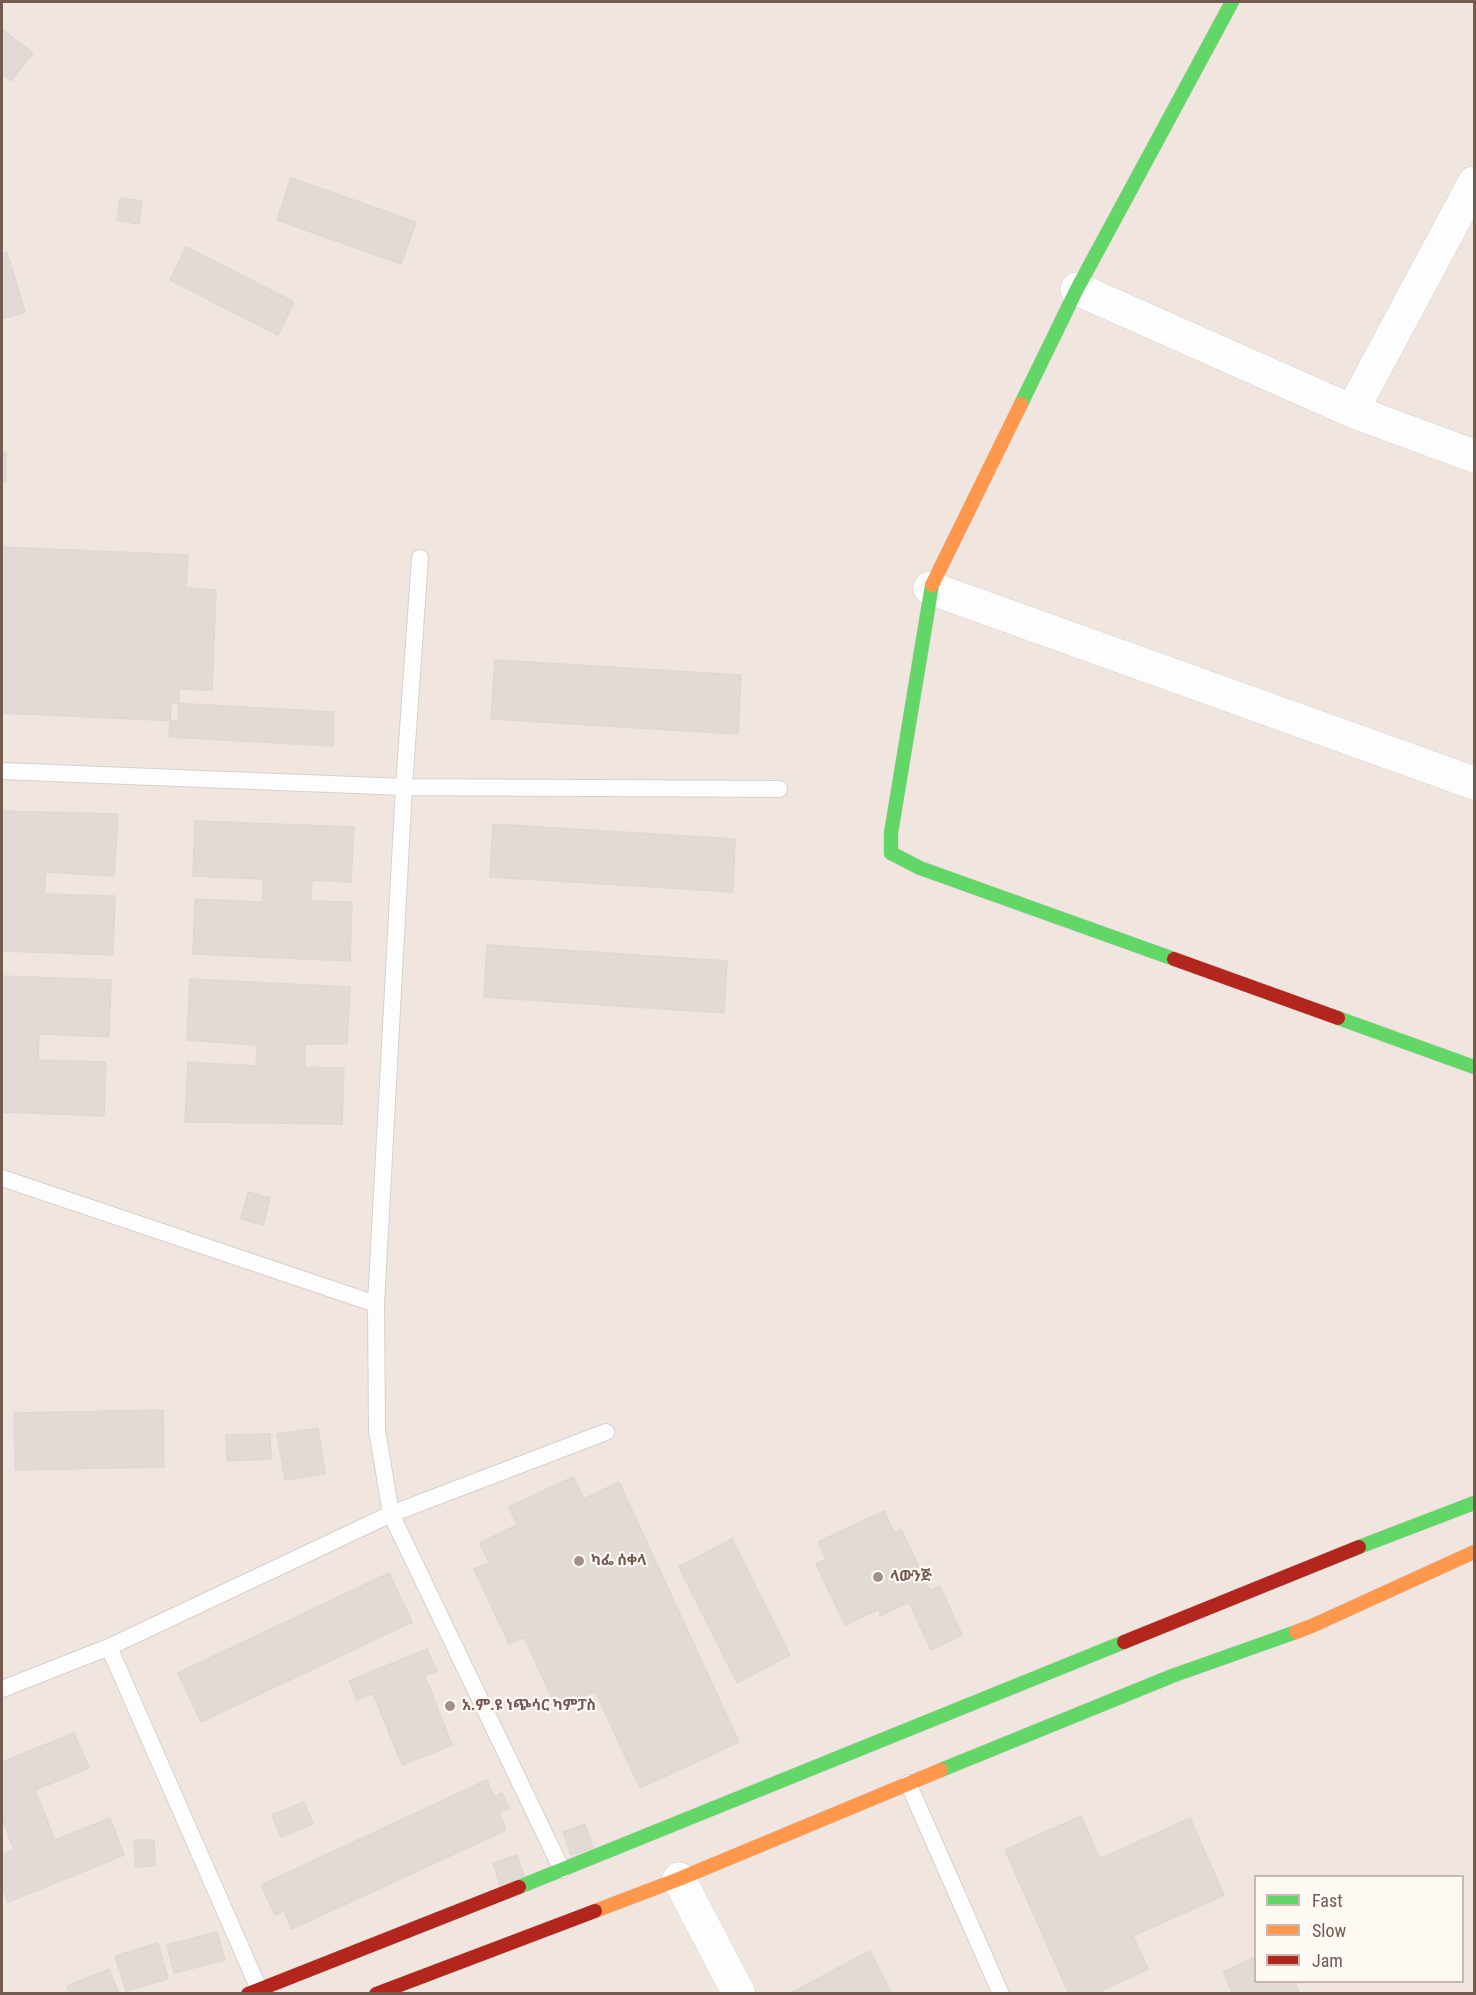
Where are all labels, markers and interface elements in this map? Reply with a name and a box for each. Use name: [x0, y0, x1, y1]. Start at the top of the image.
place label: ካፌ ሰቀላ: [591, 1552, 647, 1570]
marker: ካፌ ሰቀላ: [572, 1554, 586, 1568]
place label: ላውንጅ: [890, 1568, 932, 1586]
marker: ላውንጅ: [871, 1570, 885, 1584]
place label: አ.ም.ዩ ነጭሳር ካምፓስ: [462, 1697, 596, 1715]
marker: አ.ም.ዩ ነጭሳር ካምፓስ: [443, 1699, 457, 1713]
legend: [1254, 1875, 1464, 1983]
text: Fast: [1312, 1890, 1343, 1911]
text: Slow: [1312, 1920, 1346, 1941]
text: Jam: [1312, 1950, 1343, 1971]

